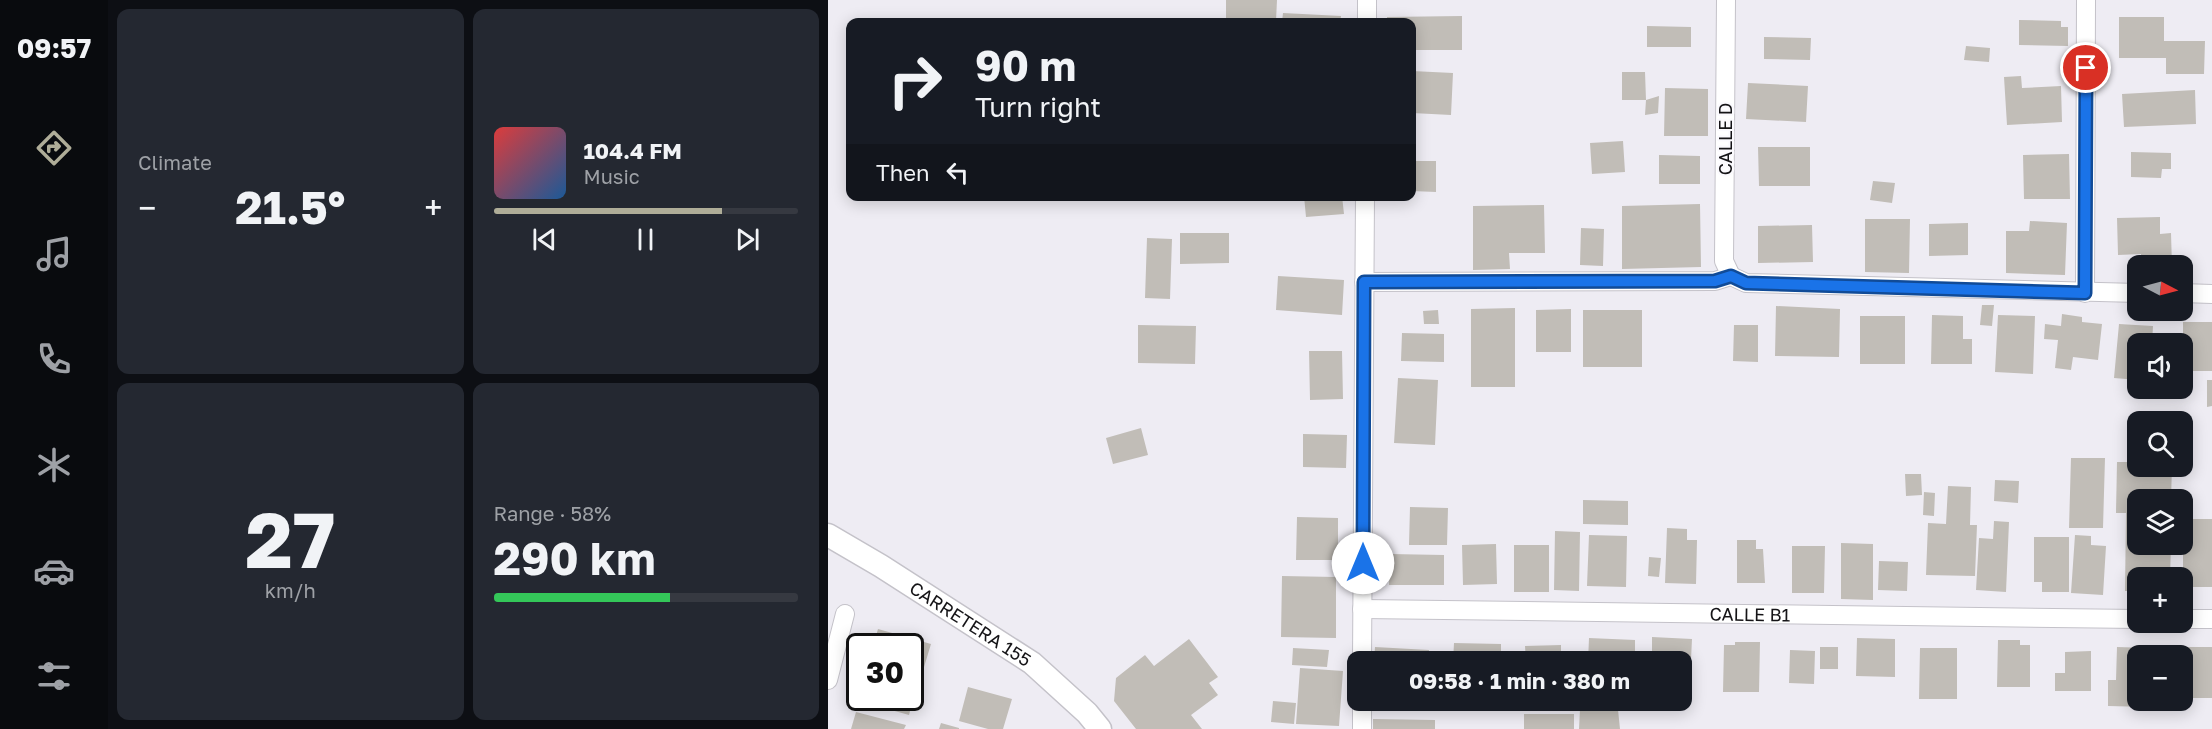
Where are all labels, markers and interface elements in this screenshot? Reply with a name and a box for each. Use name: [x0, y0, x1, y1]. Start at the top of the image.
text: 09:57: [17, 32, 91, 64]
text: 90 m: [975, 40, 1076, 90]
icon: right: [876, 42, 954, 120]
pin: [2060, 42, 2111, 93]
icon: arrive: [2069, 51, 2102, 84]
text: Turn right: [975, 91, 1101, 123]
street label: CALLE D: [1714, 103, 1736, 175]
icon: directions: [33, 127, 75, 169]
text: 104.4 FM: [584, 137, 682, 164]
text: Climate: [138, 150, 212, 174]
icon: left: [941, 156, 974, 189]
text: Then: [876, 159, 929, 186]
text: Music: [584, 164, 640, 188]
text: 21.5°: [235, 180, 345, 234]
text: −: [138, 188, 156, 227]
text: +: [424, 188, 443, 227]
icon: previous: [528, 223, 561, 256]
icon: pause: [629, 223, 662, 256]
icon: next: [731, 223, 764, 256]
icon: music: [33, 233, 75, 275]
north arrow: [2127, 255, 2193, 321]
map controls: [2127, 255, 2193, 711]
button: sound: [2127, 333, 2193, 399]
icon: phone: [33, 338, 75, 380]
button: search: [2127, 411, 2193, 477]
icon: climate: [33, 444, 75, 486]
button: layers: [2127, 489, 2193, 555]
text: 27: [245, 492, 335, 585]
text: Range · 58%: [494, 501, 611, 525]
text: 290 km: [494, 531, 656, 585]
position arrow: [1331, 531, 1395, 595]
icon: car: [33, 550, 75, 592]
button: +: [2127, 567, 2193, 633]
street label: CARRETERA 155: [906, 576, 1036, 671]
text: km/h: [265, 578, 316, 602]
street label: CALLE B1: [1709, 602, 1791, 626]
speed limit sign: 30: [846, 633, 924, 711]
button: −: [2127, 645, 2193, 711]
icon: filters: [33, 655, 75, 697]
text: 09:58 · 1 min · 380 m: [1409, 667, 1630, 694]

